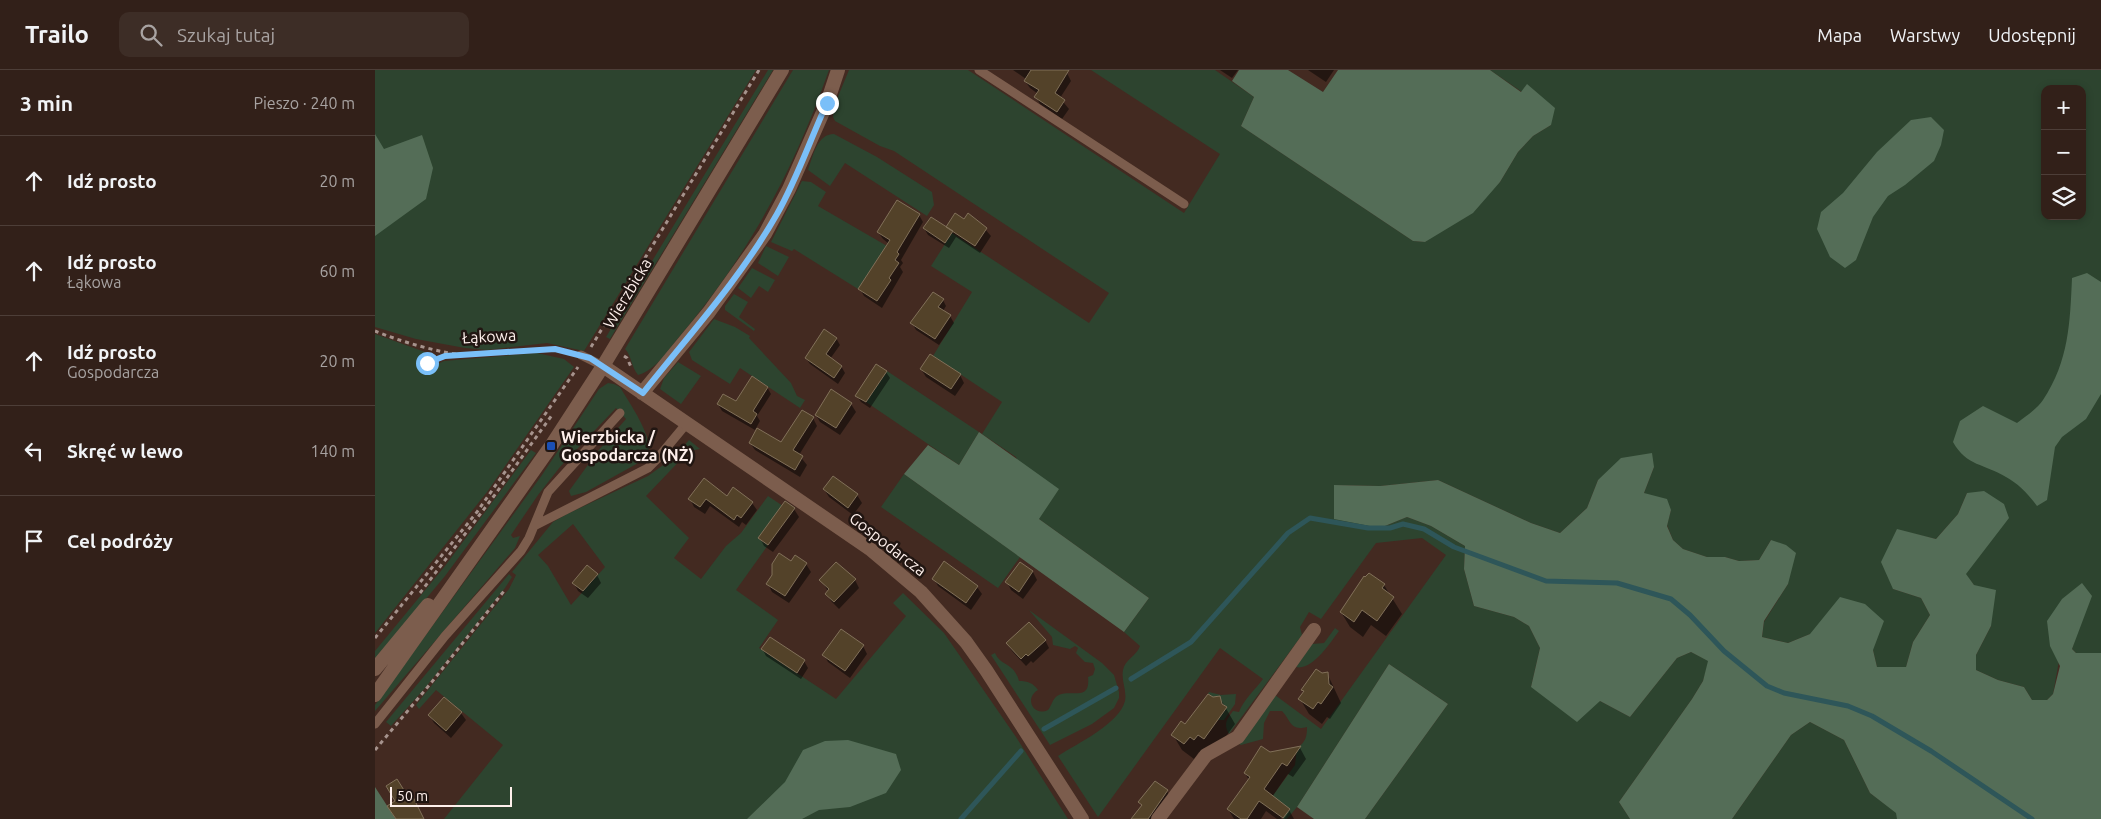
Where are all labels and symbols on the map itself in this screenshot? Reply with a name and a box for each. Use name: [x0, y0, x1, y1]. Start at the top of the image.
route end: [816, 92, 839, 115]
street label: Wierzbicka: [599, 255, 655, 331]
street label: Łąkowa: [461, 326, 517, 346]
route start: [416, 352, 439, 375]
place label: Wierzbicka / Gospodarcza (NŻ): [561, 428, 694, 465]
marker: Wierzbicka / Gospodarcza (NŻ): [545, 440, 557, 452]
street label: Gospodarcza: [846, 509, 930, 579]
scale bar: [390, 784, 513, 807]

